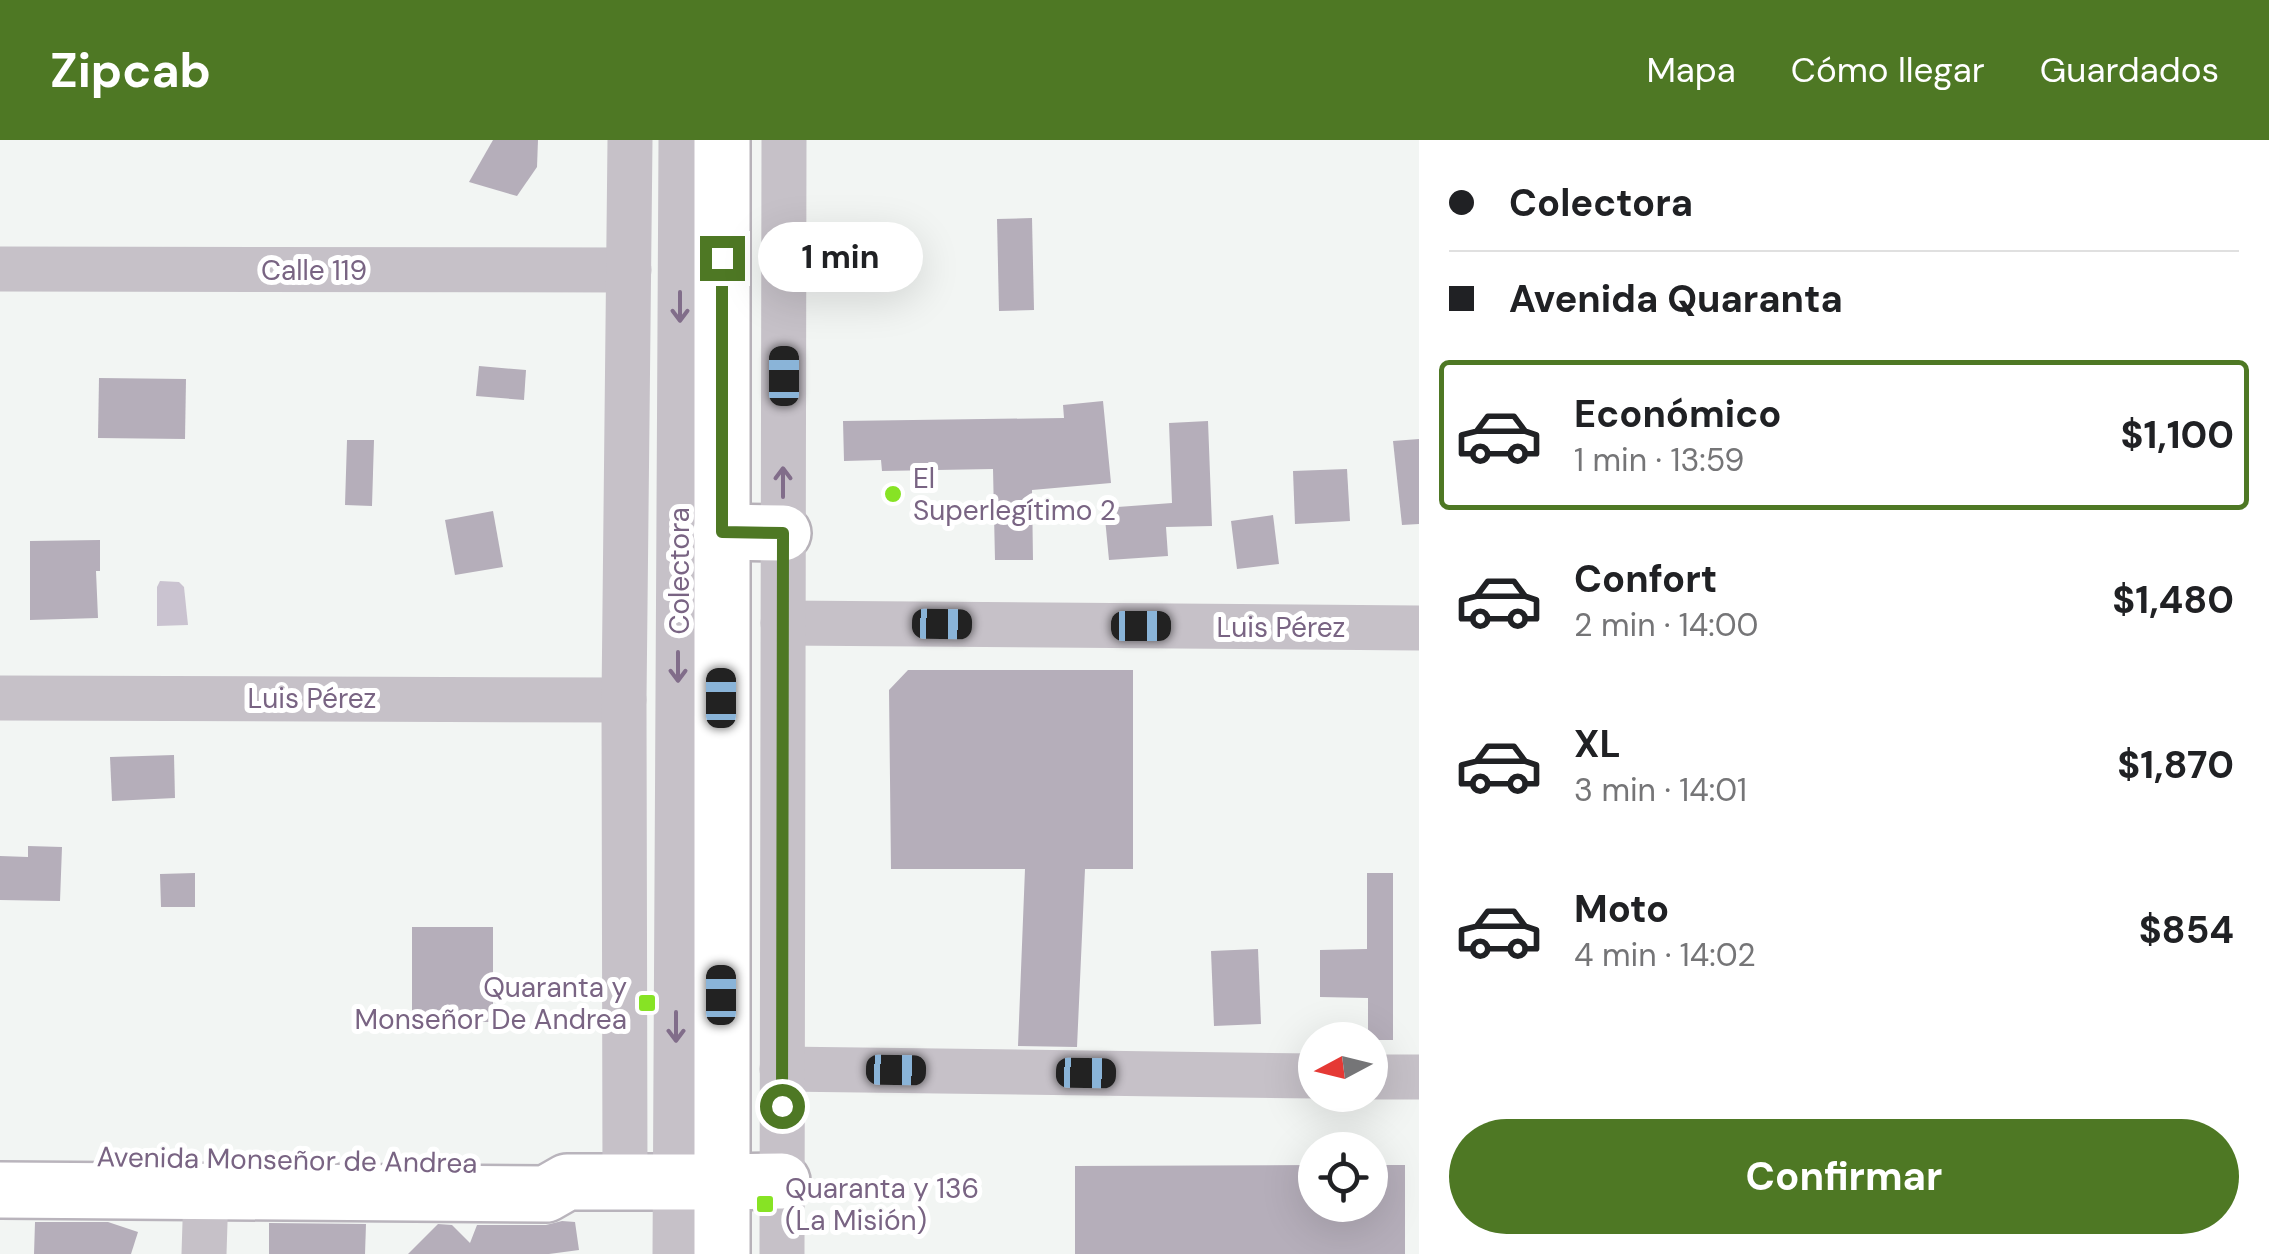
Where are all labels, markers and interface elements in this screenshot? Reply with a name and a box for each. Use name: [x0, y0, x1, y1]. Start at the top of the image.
text: Zipcab: [50, 39, 211, 102]
text: Mapa: [1646, 47, 1736, 93]
text: Cómo llegar: [1791, 47, 1985, 93]
text: Guardados: [2040, 47, 2219, 93]
text: Colectora: [1509, 178, 1693, 228]
callout: 1 min: [757, 223, 922, 293]
route end: [700, 236, 745, 281]
text: 1 min: [802, 236, 879, 278]
street label: Calle 119: [261, 252, 367, 289]
text: Avenida Quaranta: [1509, 274, 1843, 324]
one-way arrow: [670, 290, 690, 323]
car: [769, 346, 799, 406]
text: Económico: [1574, 389, 1781, 439]
icon: car: [1454, 390, 1544, 480]
text: $1,100: [2121, 410, 2234, 460]
text: 1 min · 13:59: [1574, 439, 1744, 481]
place label: El Superlegítimo 2: [913, 460, 1116, 529]
one-way arrow: [774, 466, 792, 498]
marker: El Superlegítimo 2: [882, 483, 904, 505]
street label: Colectora: [661, 507, 698, 635]
text: Confort: [1574, 554, 1717, 604]
icon: car: [1454, 555, 1544, 645]
text: $1,480: [2112, 575, 2234, 625]
text: 2 min · 14:00: [1574, 604, 1759, 646]
car: [912, 608, 972, 640]
street label: Luis Pérez: [1217, 609, 1345, 646]
car: [1111, 611, 1171, 641]
one-way arrow: [668, 650, 688, 683]
car: [706, 668, 736, 728]
street label: Luis Pérez: [248, 680, 376, 717]
text: XL: [1574, 719, 1621, 769]
icon: car: [1454, 720, 1544, 810]
text: $1,870: [2117, 740, 2234, 790]
text: 3 min · 14:01: [1574, 769, 1747, 811]
text: Moto: [1574, 884, 1669, 934]
icon: car: [1454, 885, 1544, 975]
text: $854: [2139, 905, 2234, 955]
text: 4 min · 14:02: [1574, 934, 1756, 976]
car: [706, 965, 736, 1025]
place label: Quaranta y Monseñor De Andrea: [355, 969, 627, 1038]
marker: Quaranta y Monseñor De Andrea: [636, 992, 658, 1014]
one-way arrow: [666, 1010, 686, 1043]
north arrow: [1298, 1022, 1388, 1112]
map controls: [1298, 1022, 1388, 1222]
car: [866, 1054, 926, 1086]
car: [1056, 1057, 1116, 1089]
route start: [760, 1084, 805, 1129]
button: Confirmar: [1449, 1119, 2239, 1234]
button: locate: [1298, 1132, 1388, 1222]
street label: Avenida Monseñor de Andrea: [96, 1138, 478, 1182]
place label: Quaranta y 136 (La Misión): [785, 1170, 979, 1239]
marker: Quaranta y 136 (La Misión): [754, 1193, 776, 1215]

